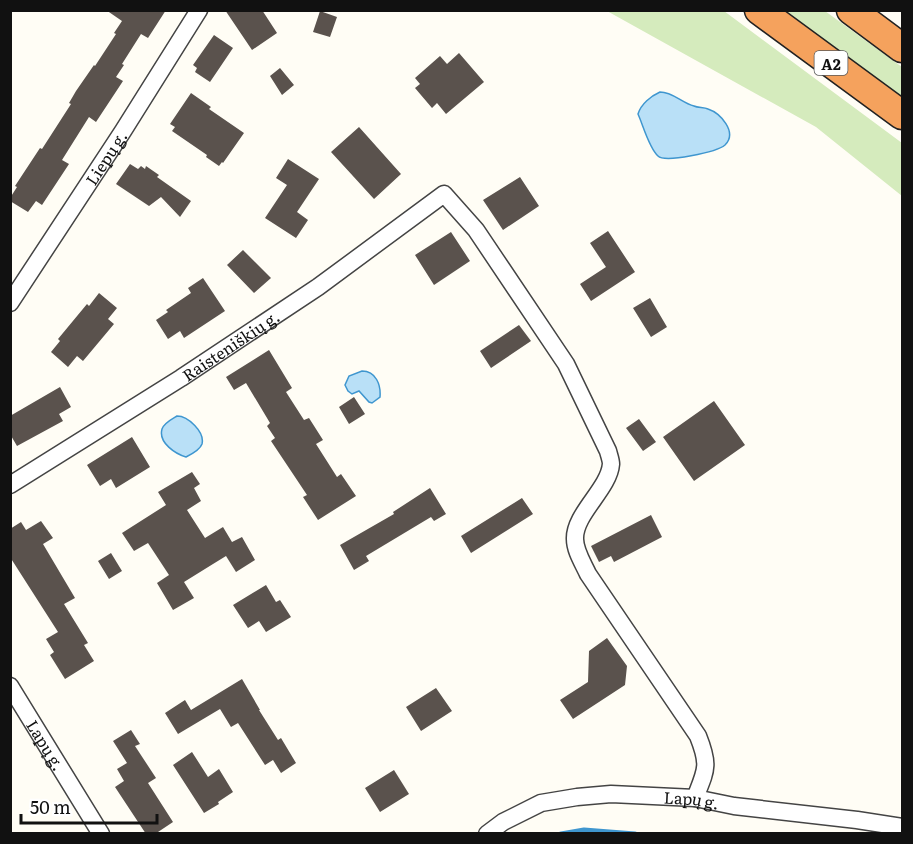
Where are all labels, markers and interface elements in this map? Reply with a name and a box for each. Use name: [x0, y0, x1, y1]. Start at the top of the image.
road number: A2: [814, 51, 848, 75]
street label: Liepų g.: [79, 126, 132, 190]
street label: Raisteniškių g.: [177, 304, 284, 386]
street label: Lapų g.: [21, 715, 71, 775]
street label: Lapų g.: [663, 785, 722, 815]
scale bar: [21, 787, 158, 825]
text: 50 m: [30, 793, 71, 820]

